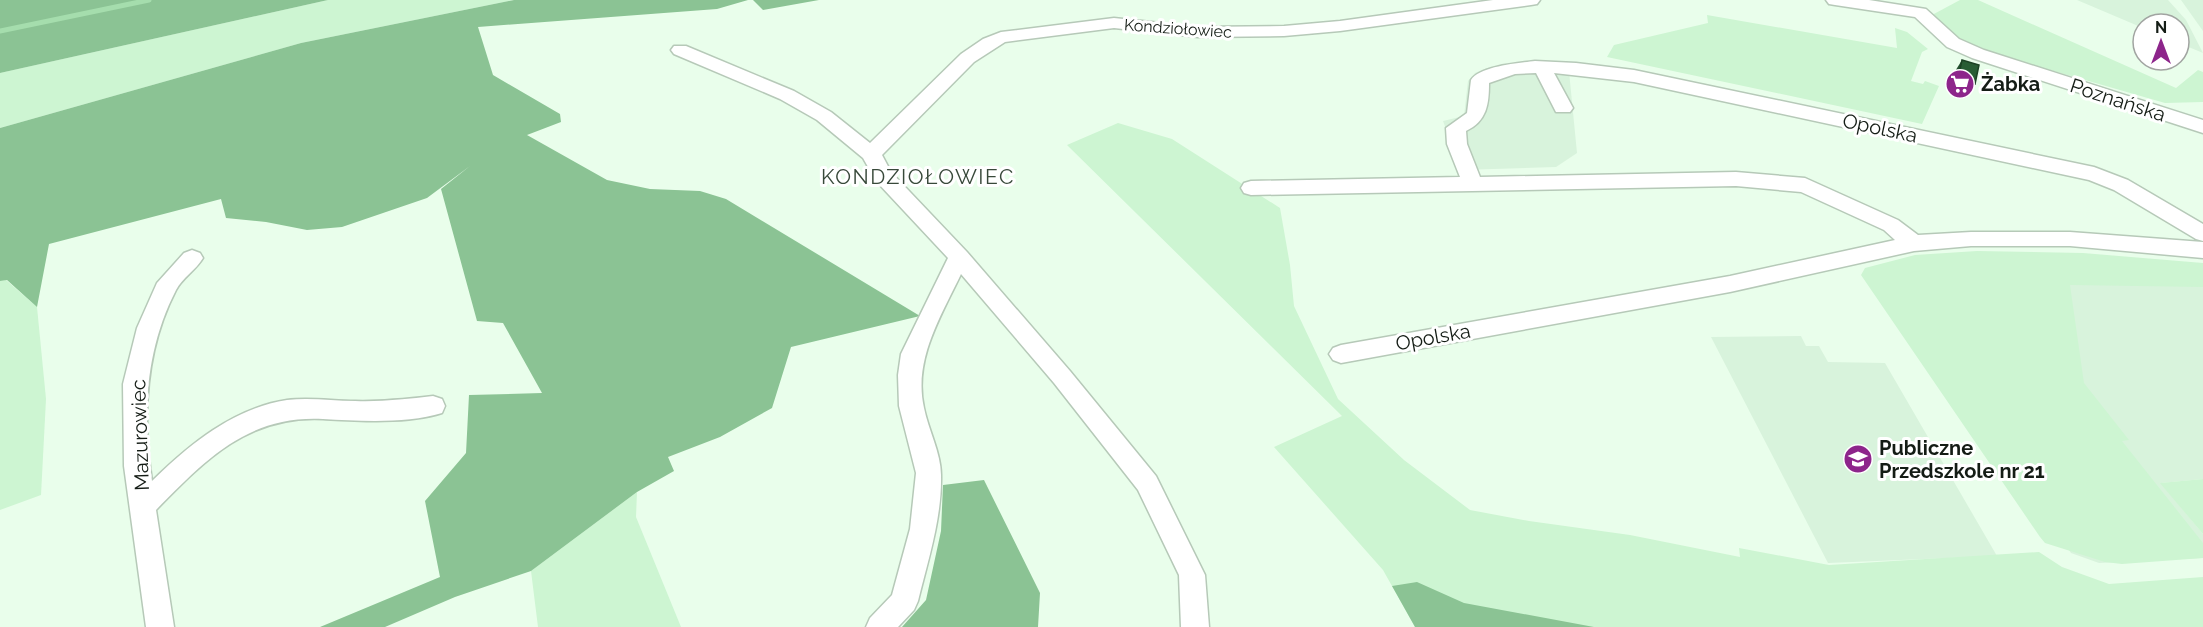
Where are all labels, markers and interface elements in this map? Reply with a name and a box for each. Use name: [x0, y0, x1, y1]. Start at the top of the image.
north arrow: [2131, 12, 2191, 72]
street label: Kondziołowiec: [1123, 15, 1233, 42]
text: N: [2155, 18, 2167, 37]
supermarket icon: Żabka: [1944, 68, 1976, 100]
place label: Żabka: [1981, 72, 2040, 96]
street label: Poznańska: [2067, 73, 2169, 127]
street label: Opolska: [1840, 108, 1920, 148]
district label: KONDZIOŁOWIEC: [821, 164, 1015, 189]
street label: Opolska: [1394, 319, 1472, 355]
street label: Mazurowiec: [126, 379, 154, 491]
place label: Publiczne Przedszkole nr 21: [1879, 436, 2045, 483]
school or university icon: Publiczne Przedszkole nr 21: [1842, 443, 1874, 475]

